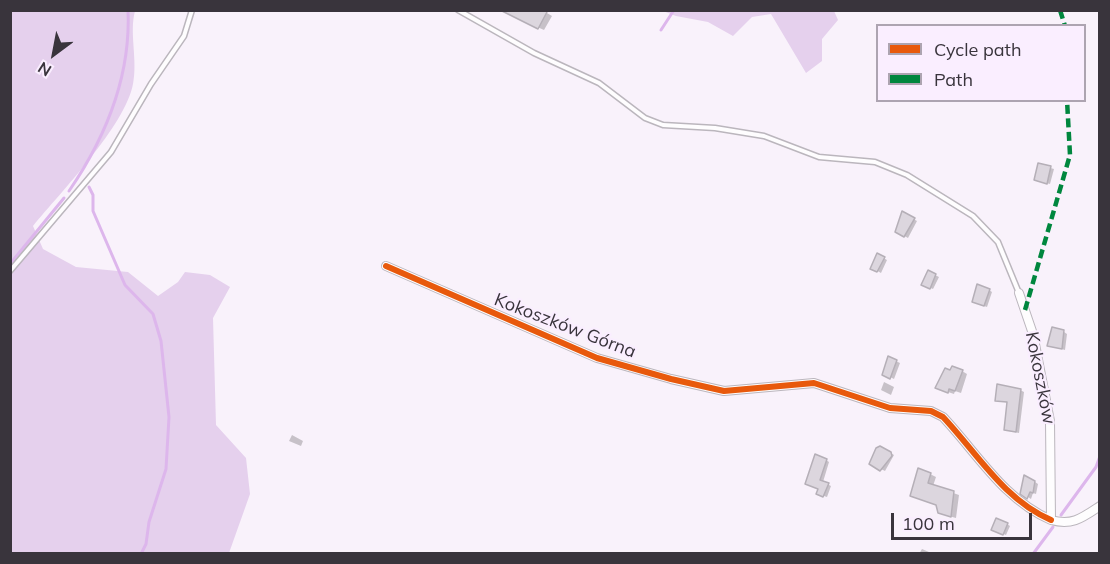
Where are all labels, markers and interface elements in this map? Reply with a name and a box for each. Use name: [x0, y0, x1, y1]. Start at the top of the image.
north arrow: [24, 24, 84, 84]
legend: [876, 24, 1086, 102]
text: Cycle path: [934, 38, 1021, 61]
text: N: [34, 58, 55, 81]
text: Path: [934, 68, 973, 91]
street label: Kokoszków Górna: [491, 289, 639, 363]
street label: Kokoszków: [1020, 330, 1060, 426]
scale bar: [894, 501, 1035, 539]
text: 100 m: [902, 512, 955, 535]

